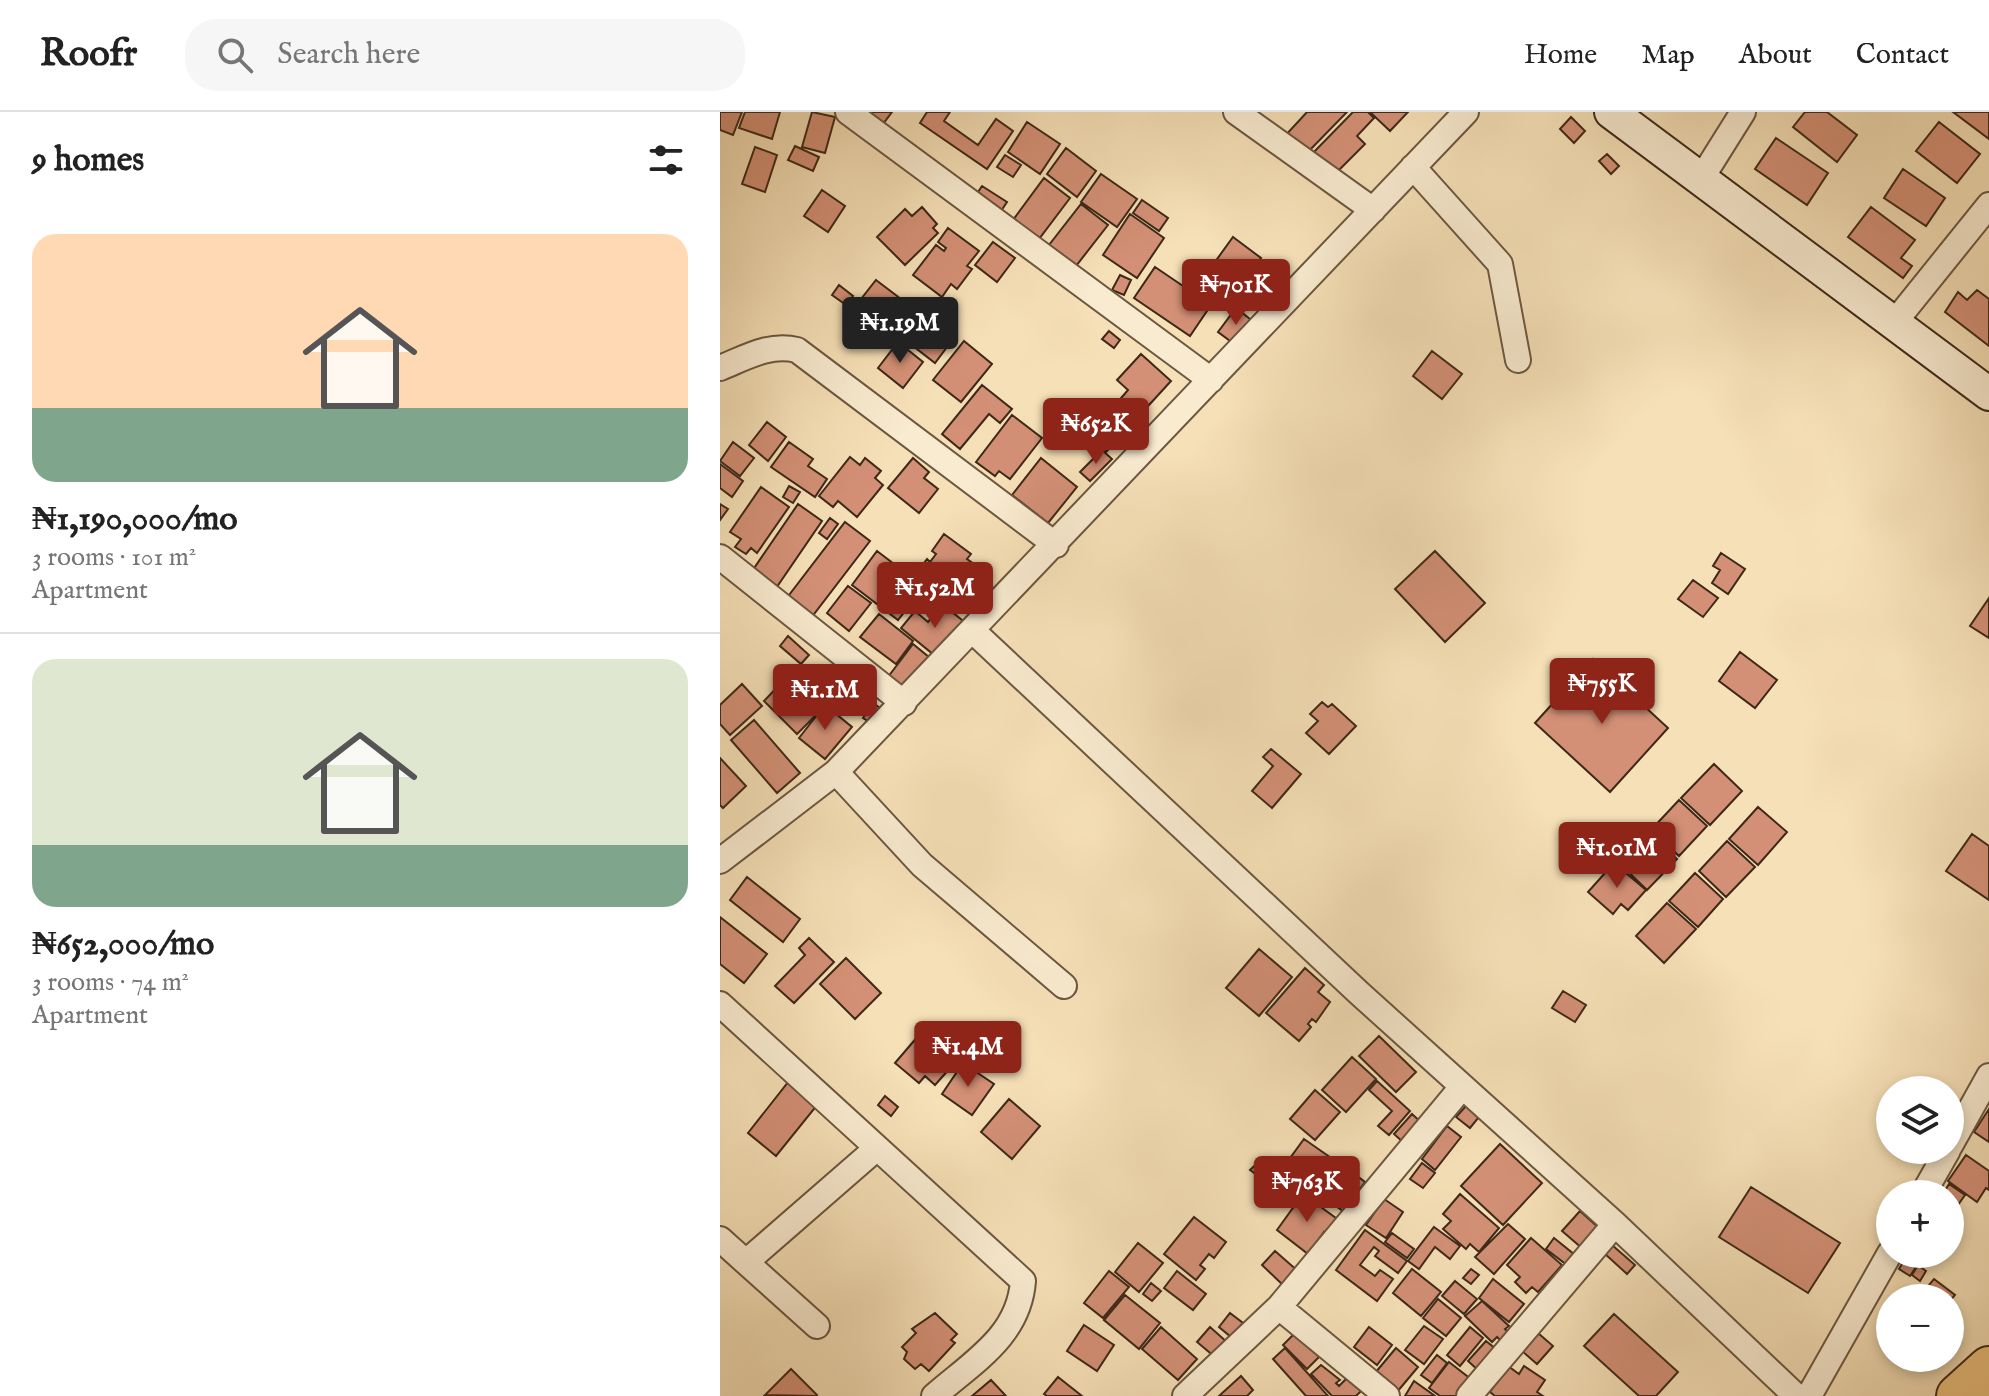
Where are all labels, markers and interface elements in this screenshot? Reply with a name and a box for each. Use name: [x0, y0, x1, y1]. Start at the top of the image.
search box: [185, 19, 745, 91]
text: Roofr: [40, 31, 137, 79]
icon: search: [213, 33, 257, 77]
text: Search here: [277, 36, 420, 74]
text: Home: [1524, 38, 1597, 73]
text: Map: [1641, 38, 1695, 73]
text: About: [1739, 38, 1812, 73]
text: Contact: [1856, 38, 1949, 73]
icon: filters: [644, 138, 688, 182]
text: 9 homes: [32, 139, 144, 182]
pin: ₦701K: [1180, 259, 1292, 327]
text: ₦701K: [1200, 268, 1272, 301]
icon: home: [288, 286, 432, 430]
pin: ₦1.19M: [835, 297, 965, 365]
text: ₦1.19M: [860, 306, 940, 339]
pin: ₦652K: [1040, 398, 1152, 466]
text: ₦652K: [1061, 407, 1131, 440]
text: ₦1,190,000/mo: [32, 498, 238, 541]
text: 3 rooms · 101 m²: [32, 541, 196, 574]
pin: ₦1.52M: [870, 562, 1000, 630]
text: ₦1.52M: [895, 571, 975, 604]
text: Apartment: [32, 574, 148, 607]
pin: ₦755K: [1546, 658, 1658, 726]
pin: ₦1.1M: [769, 664, 881, 732]
text: ₦755K: [1568, 667, 1636, 700]
text: ₦1.1M: [791, 673, 859, 706]
icon: home: [288, 711, 432, 855]
pin: ₦1.01M: [1552, 822, 1682, 890]
text: ₦1.01M: [1577, 831, 1657, 864]
text: ₦652,000/mo: [32, 923, 214, 966]
text: 3 rooms · 74 m²: [32, 966, 189, 999]
text: Apartment: [32, 999, 148, 1032]
pin: ₦1.4M: [912, 1021, 1024, 1089]
text: ₦1.4M: [932, 1030, 1004, 1063]
map controls: [1876, 1076, 1964, 1372]
button: layers: [1876, 1076, 1964, 1164]
pin: ₦763K: [1251, 1156, 1363, 1224]
text: ₦763K: [1272, 1165, 1342, 1198]
button: +: [1876, 1180, 1964, 1268]
button: −: [1876, 1284, 1964, 1372]

